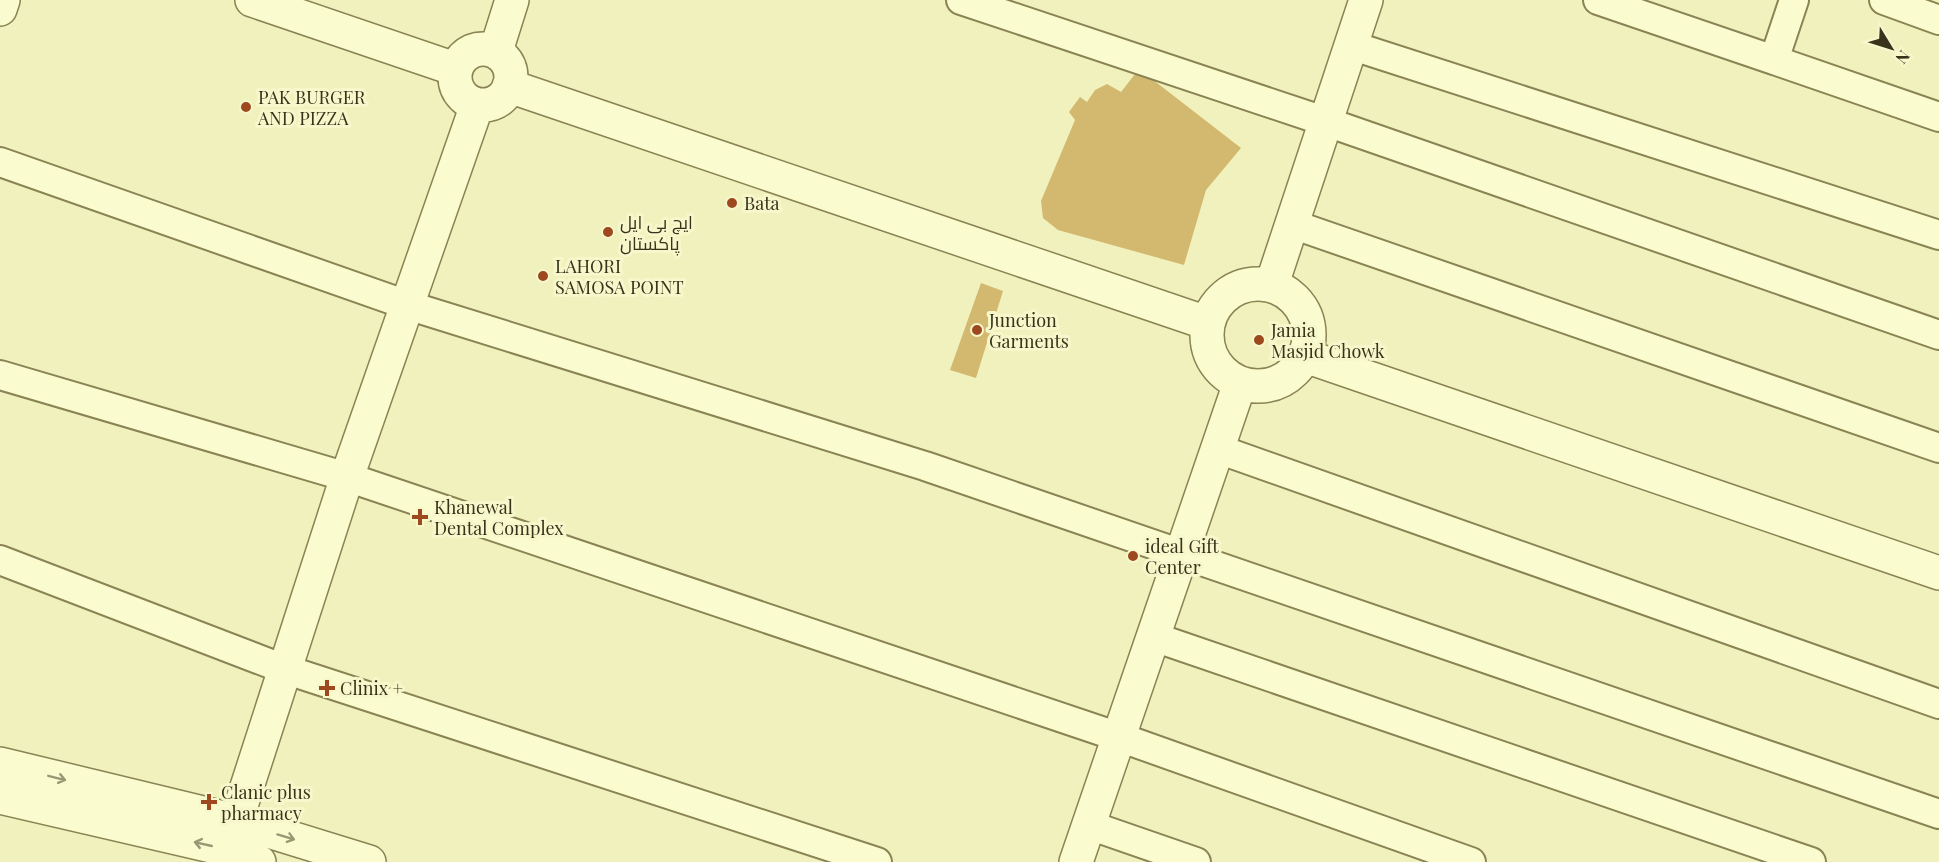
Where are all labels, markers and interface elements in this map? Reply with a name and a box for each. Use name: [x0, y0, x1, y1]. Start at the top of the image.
north arrow: [1861, 18, 1921, 78]
text: N: [1891, 47, 1915, 69]
place label: PAK BURGER AND PIZZA: [257, 85, 366, 130]
marker: PAK BURGER AND PIZZA: [239, 100, 253, 114]
place label: Bata: [744, 191, 780, 215]
marker: Bata: [725, 196, 739, 210]
place label: ایچ بی ایل پاکستان: [620, 210, 693, 256]
marker: ایچ بی ایل پاکستان: [601, 225, 615, 239]
place label: LAHORI SAMOSA POINT: [555, 254, 684, 299]
marker: LAHORI SAMOSA POINT: [536, 269, 550, 283]
place label: Junction Garments: [988, 308, 1069, 353]
place label: Jamia Masjid Chowk: [1270, 318, 1385, 363]
marker: Junction Garments: [970, 323, 984, 337]
marker: Jamia Masjid Chowk: [1252, 333, 1266, 347]
place label: Khanewal Dental Complex: [434, 495, 564, 540]
marker: Khanewal Dental Complex: [411, 508, 429, 526]
place label: ideal Gift Center: [1145, 534, 1219, 579]
marker: ideal Gift Center: [1126, 549, 1140, 563]
place label: Clinix +: [340, 676, 403, 700]
marker: Clinix +: [318, 679, 336, 697]
one-way arrow: [47, 772, 66, 784]
place label: Clanic plus pharmacy: [221, 780, 311, 825]
marker: Clanic plus pharmacy: [202, 795, 216, 809]
one-way arrow: [276, 832, 295, 843]
one-way arrow: [194, 838, 213, 850]

